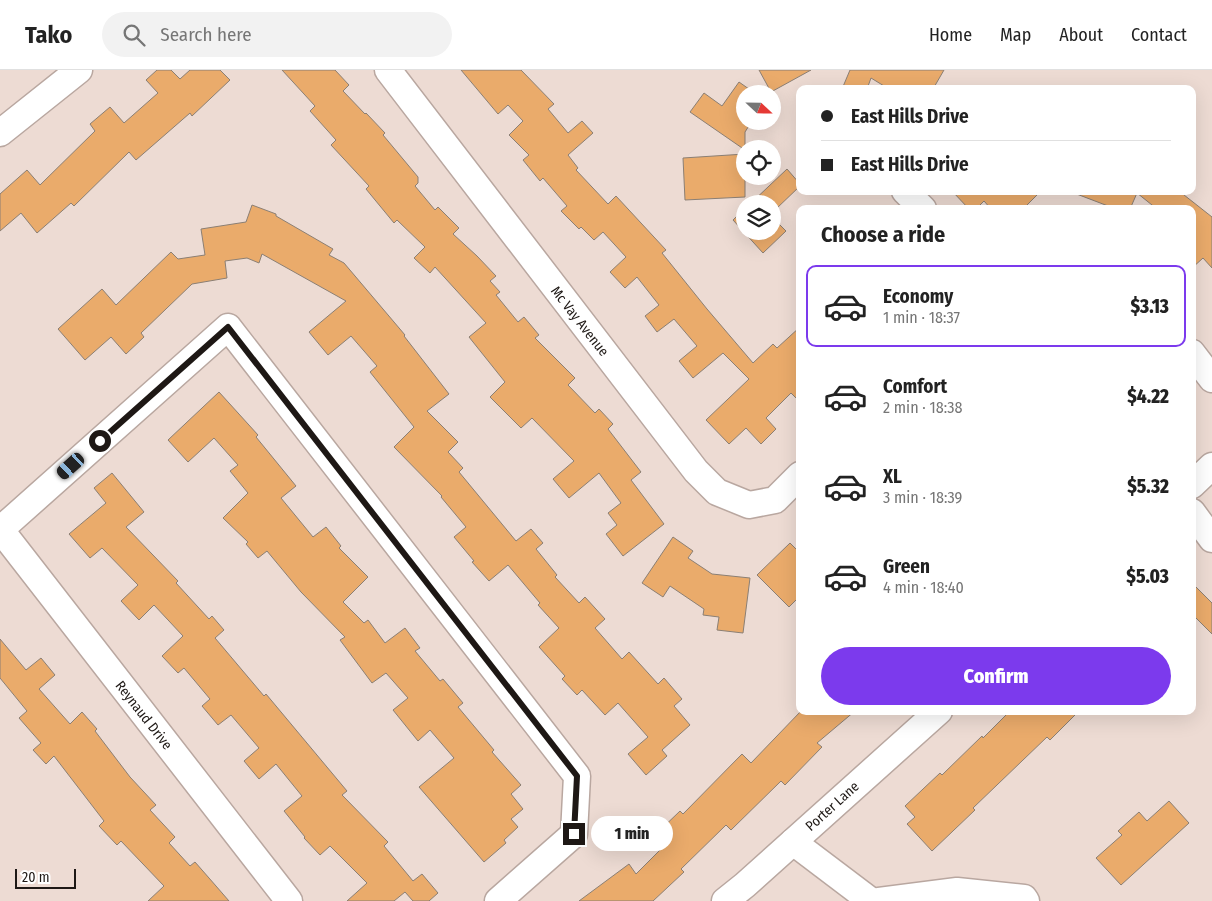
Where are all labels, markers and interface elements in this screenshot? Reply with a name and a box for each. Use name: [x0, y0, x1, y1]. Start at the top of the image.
search box: [102, 12, 452, 57]
text: Tako: [25, 21, 72, 49]
icon: search: [120, 21, 148, 49]
text: Search here: [160, 23, 252, 46]
text: Home: [929, 24, 972, 46]
text: Map: [1000, 24, 1031, 46]
text: About: [1059, 24, 1103, 46]
text: Contact: [1131, 24, 1187, 46]
north arrow: [736, 85, 781, 130]
map controls: [736, 85, 781, 240]
text: East Hills Drive: [851, 105, 969, 128]
button: locate: [736, 140, 781, 185]
text: East Hills Drive: [851, 153, 969, 176]
button: layers: [736, 195, 781, 240]
text: Choose a ride: [821, 221, 945, 248]
street label: Mc Vay Avenue: [547, 283, 612, 360]
icon: car: [823, 284, 868, 329]
text: Economy: [883, 285, 953, 308]
text: $3.13: [1130, 295, 1169, 318]
text: 1 min · 18:37: [883, 308, 960, 327]
icon: car: [823, 374, 868, 419]
text: Comfort: [883, 375, 947, 398]
text: $4.22: [1127, 385, 1169, 408]
text: 2 min · 18:38: [883, 398, 963, 417]
route start: [89, 430, 111, 452]
car: [54, 450, 87, 482]
icon: car: [823, 464, 868, 509]
text: XL: [883, 465, 902, 488]
text: $5.32: [1127, 475, 1169, 498]
text: 3 min · 18:39: [883, 488, 962, 507]
icon: car: [823, 554, 868, 599]
text: Green: [883, 555, 930, 578]
text: $5.03: [1126, 565, 1169, 588]
text: 4 min · 18:40: [883, 578, 964, 597]
button: Confirm: [821, 647, 1171, 705]
street label: Reynaud Drive: [112, 678, 176, 753]
street label: Porter Lane: [802, 778, 863, 835]
callout: 1 min: [592, 816, 674, 852]
route end: [563, 823, 585, 845]
text: 1 min: [615, 824, 649, 843]
scale bar: [15, 866, 76, 889]
text: 20 m: [22, 869, 50, 886]

